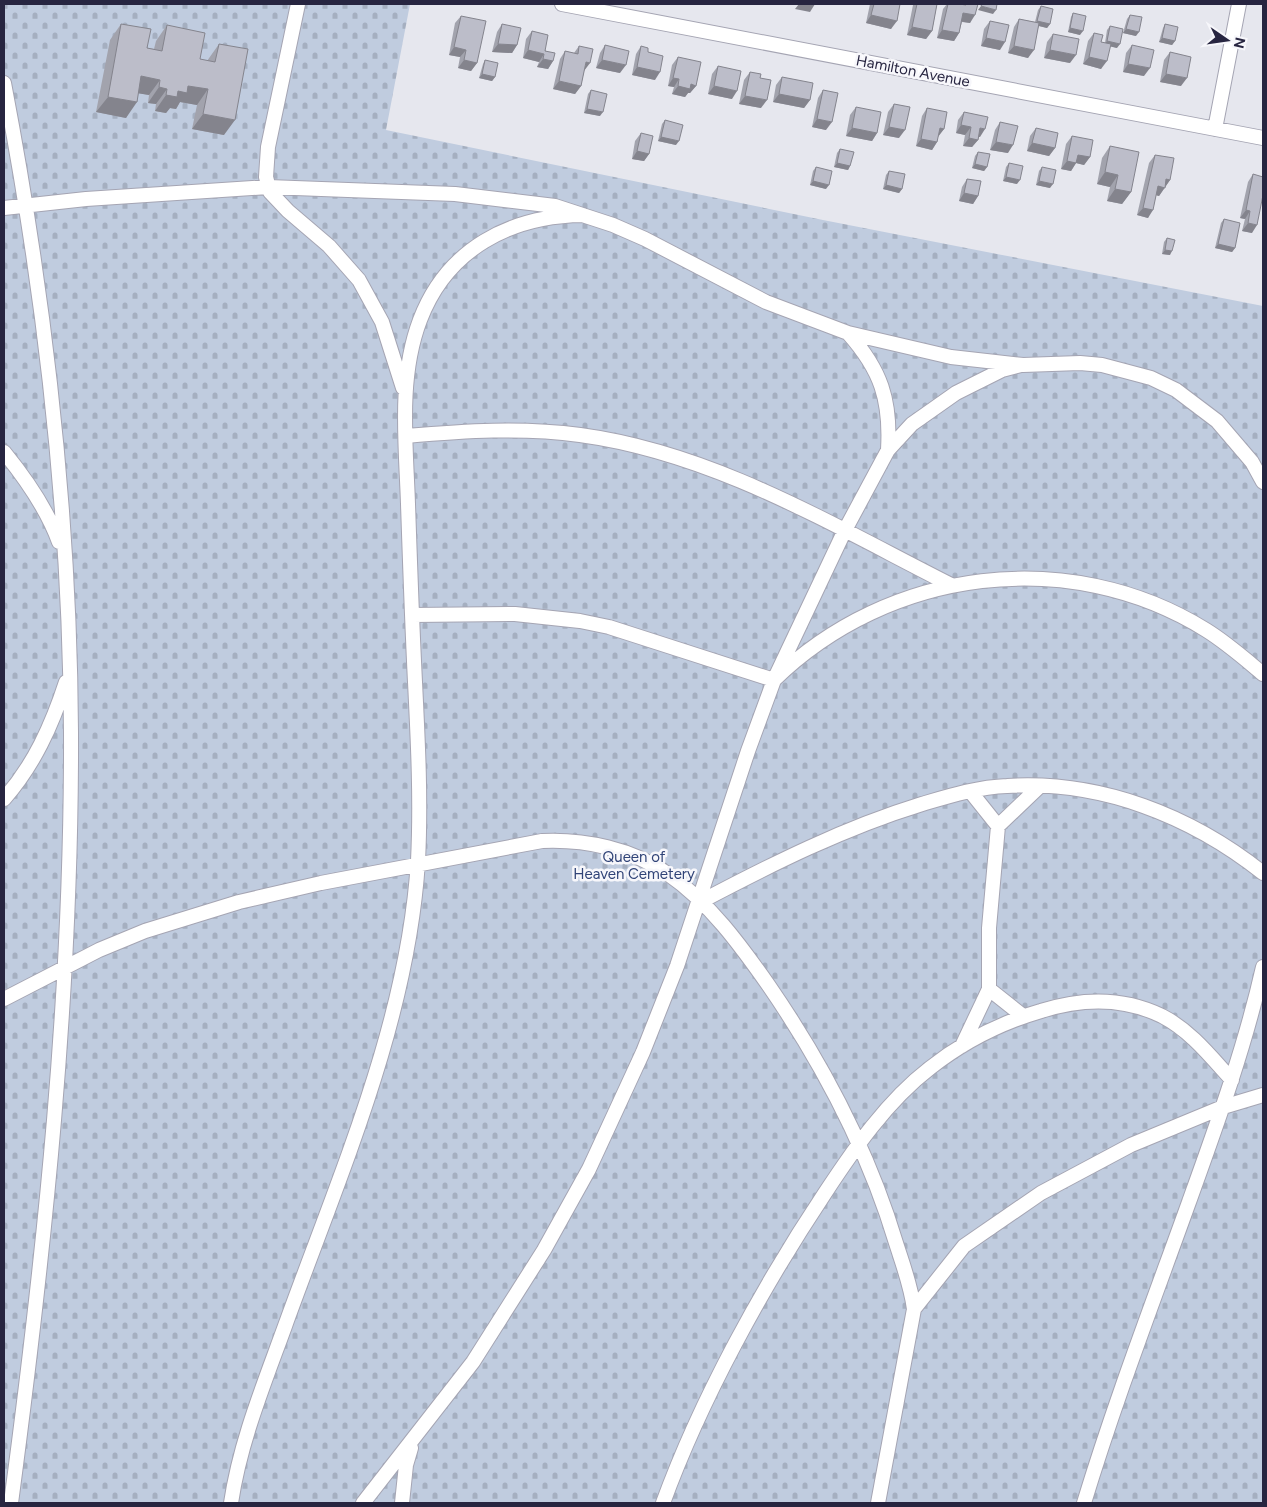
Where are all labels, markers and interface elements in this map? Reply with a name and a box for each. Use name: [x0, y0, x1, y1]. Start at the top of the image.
north arrow: [1202, 15, 1252, 65]
text: N: [1230, 36, 1249, 50]
street label: Hamilton Avenue: [855, 51, 971, 91]
park label: Queen of Heaven Cemetery: [573, 848, 695, 883]

